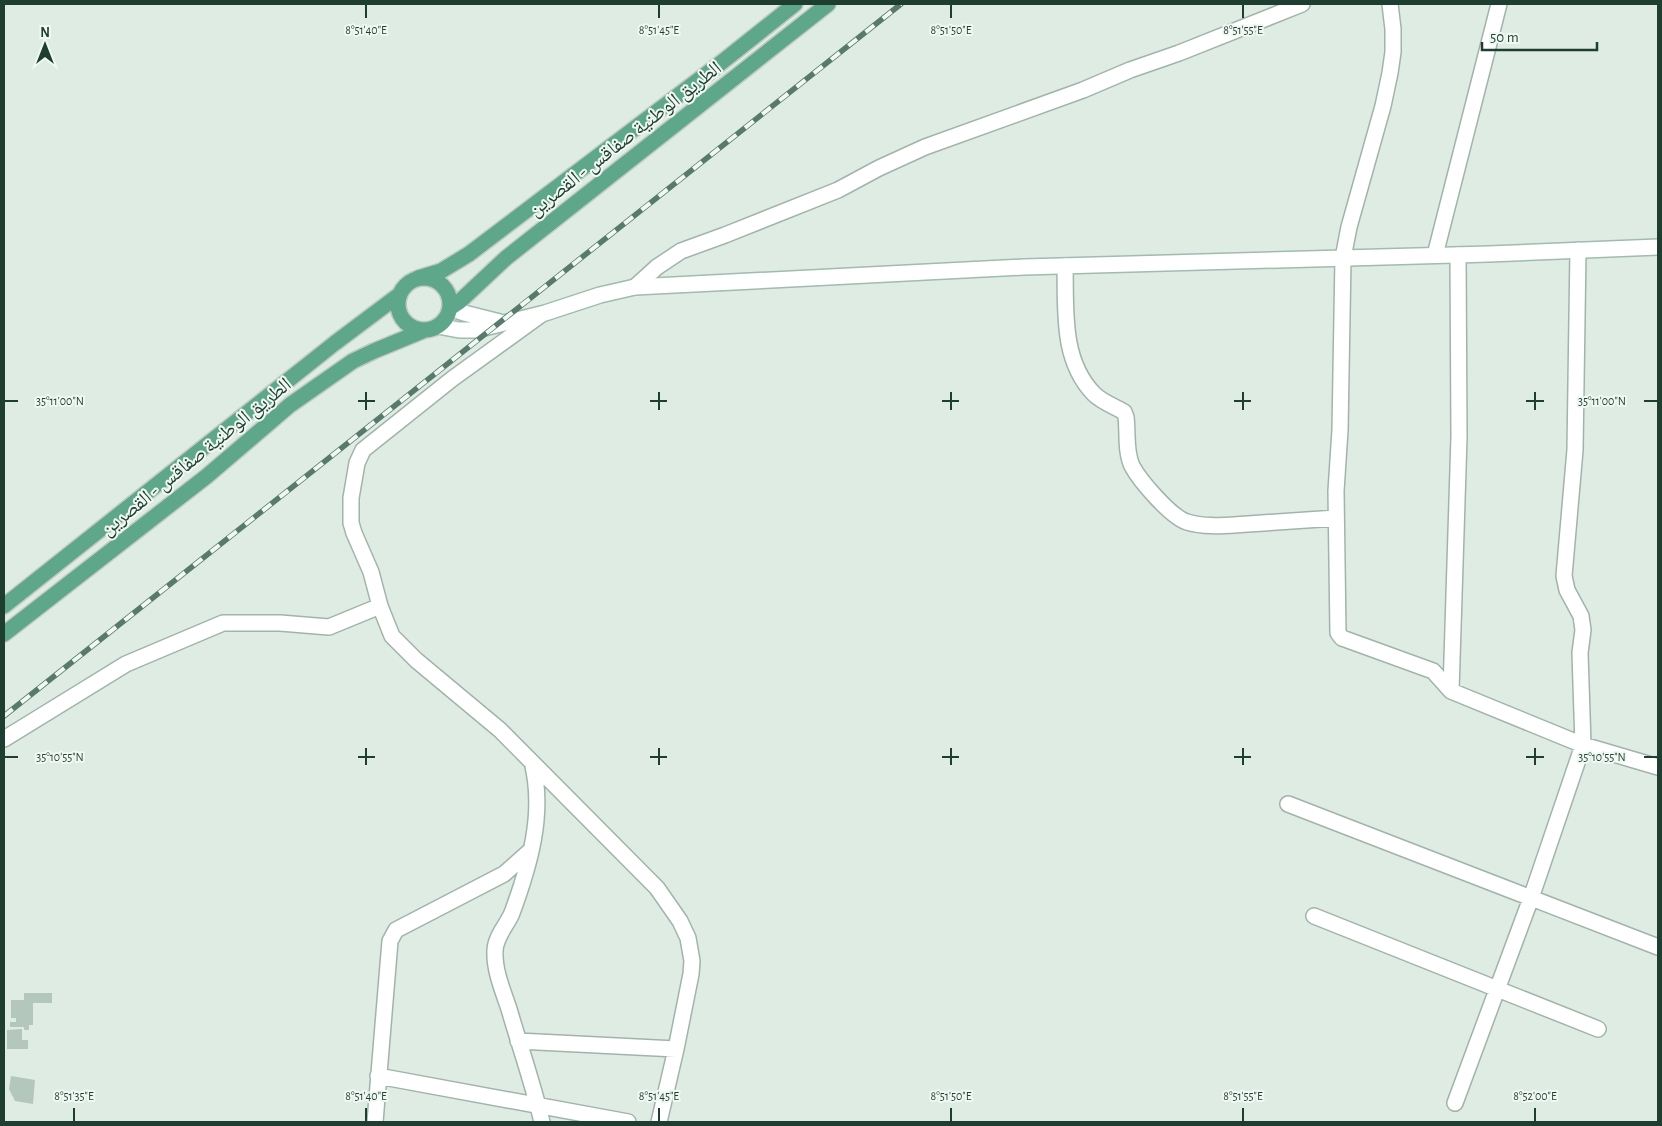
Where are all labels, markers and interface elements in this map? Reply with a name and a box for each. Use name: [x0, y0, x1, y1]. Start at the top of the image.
north arrow: [20, 20, 70, 70]
scale bar: [1482, 20, 1597, 52]
text: 8°51'40"E: [345, 24, 387, 36]
text: 8°51'45"E: [639, 24, 679, 36]
text: 8°51'50"E: [931, 24, 972, 36]
text: 8°51'55"E: [1223, 24, 1263, 36]
text: N: [40, 26, 50, 40]
text: 50 m: [1490, 30, 1519, 45]
street label: الطريق الوطنية صفاقس - القصرين: [525, 58, 726, 221]
street label: الطريق الوطنية صفاقس - القصرين: [97, 374, 296, 541]
text: 35°11'00"N: [36, 395, 84, 407]
text: 35°11'00"N: [1578, 395, 1626, 407]
text: 35°10'55"N: [36, 751, 84, 763]
text: 35°10'55"N: [1578, 751, 1626, 763]
text: 8°51'35"E: [54, 1090, 94, 1102]
text: 8°51'40"E: [345, 1090, 387, 1102]
text: 8°51'45"E: [639, 1090, 679, 1102]
text: 8°51'50"E: [931, 1090, 972, 1102]
text: 8°51'55"E: [1223, 1090, 1263, 1102]
text: 8°52'00"E: [1513, 1090, 1557, 1102]

